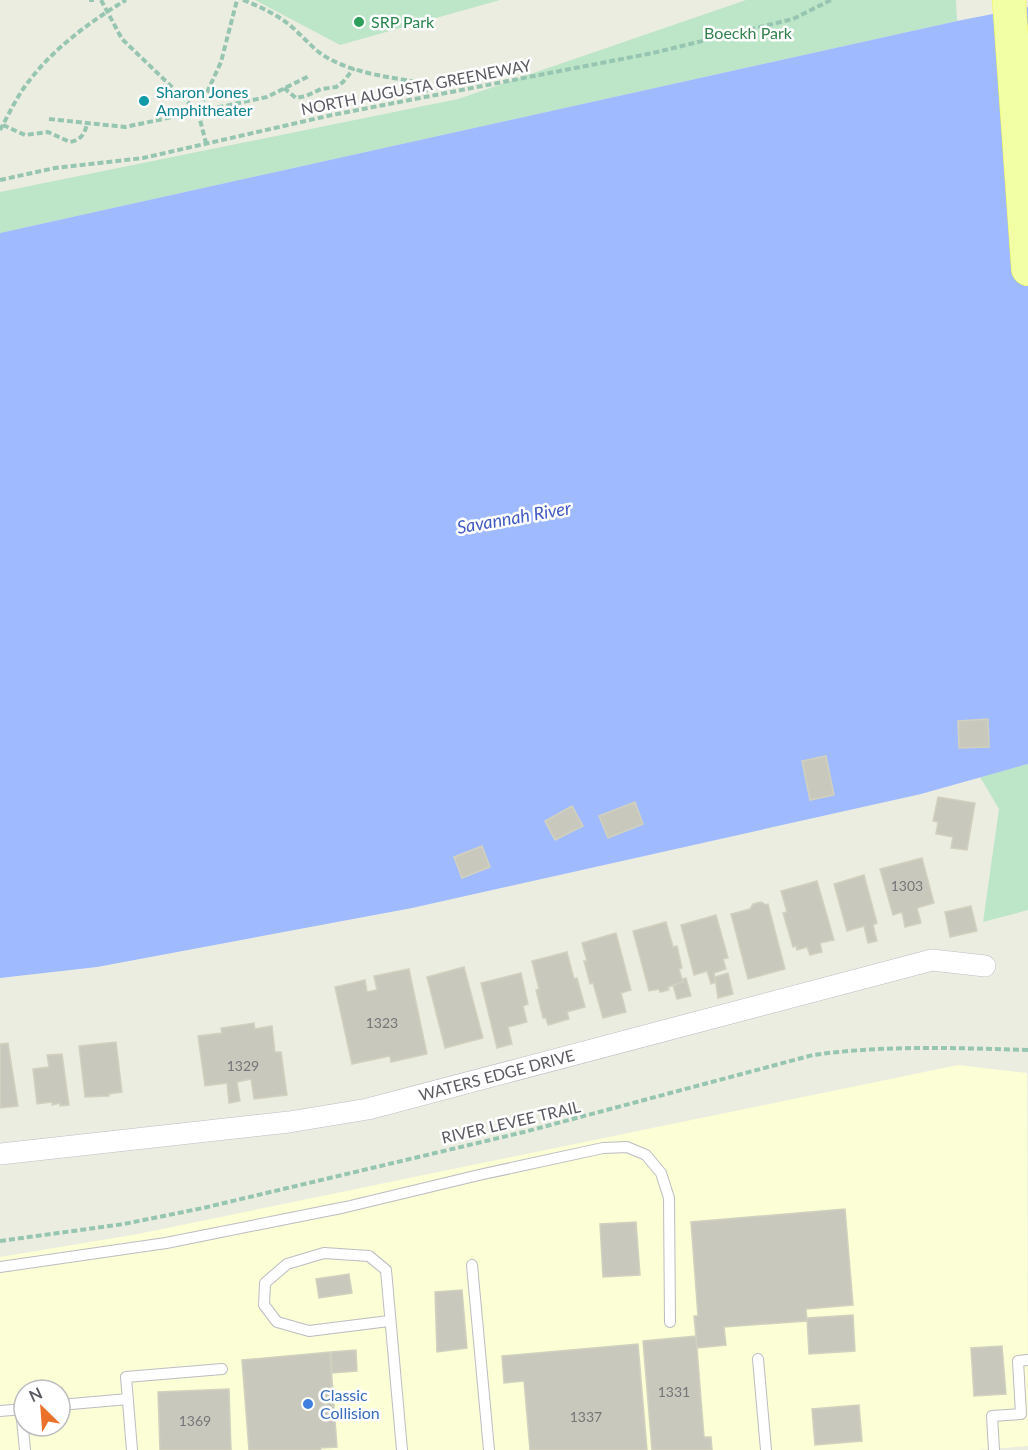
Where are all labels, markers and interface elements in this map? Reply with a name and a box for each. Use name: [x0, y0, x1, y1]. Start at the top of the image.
place label: SRP Park: [371, 12, 435, 31]
marker: SRP Park: [352, 15, 366, 29]
park label: Boeckh Park: [704, 23, 793, 42]
street label: NORTH AUGUSTA GREENEWAY: [299, 55, 533, 118]
place label: Sharon Jones Amphitheater: [156, 82, 253, 119]
marker: Sharon Jones Amphitheater: [137, 94, 151, 108]
water label: Savannah River: [455, 496, 573, 538]
house number: 1303: [891, 877, 923, 894]
house number: 1323: [366, 1014, 398, 1031]
street label: WATERS EDGE DRIVE: [417, 1045, 577, 1104]
house number: 1329: [227, 1057, 259, 1074]
street label: RIVER LEVEE TRAIL: [440, 1096, 582, 1147]
north arrow: [12, 1378, 72, 1438]
text: N: [26, 1383, 45, 1405]
house number: 1331: [658, 1383, 690, 1400]
place label: Classic Collision: [320, 1385, 380, 1422]
marker: Classic Collision: [301, 1397, 315, 1411]
house number: 1337: [570, 1408, 602, 1425]
house number: 1369: [179, 1412, 211, 1429]

